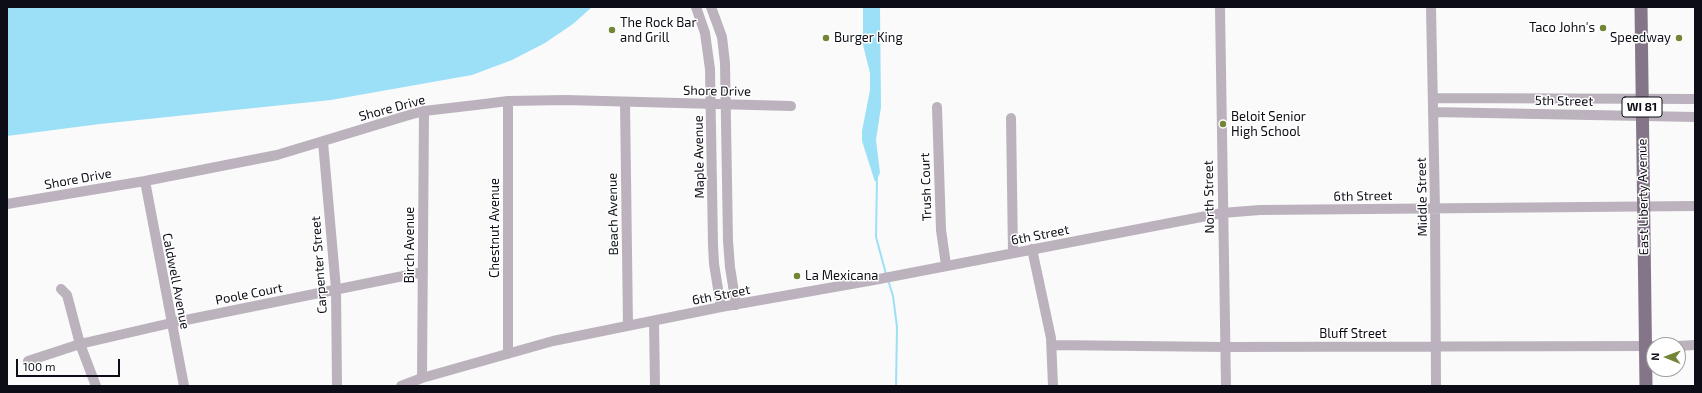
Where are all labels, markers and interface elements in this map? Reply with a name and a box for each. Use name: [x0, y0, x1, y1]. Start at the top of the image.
place label: The Rock Bar and Grill: [620, 15, 697, 46]
place label: Taco John's: [1529, 20, 1595, 36]
marker: Taco John's: [1598, 23, 1608, 33]
marker: The Rock Bar and Grill: [607, 25, 617, 35]
place label: Burger King: [834, 30, 903, 46]
place label: Speedway: [1610, 30, 1671, 46]
marker: Burger King: [821, 33, 831, 43]
marker: Speedway: [1674, 33, 1684, 43]
street label: Shore Drive: [683, 83, 751, 99]
street label: Shore Drive: [357, 92, 427, 124]
street label: 5th Street: [1535, 93, 1593, 109]
road number: WI 81: [1622, 97, 1662, 117]
place label: Beloit Senior High School: [1231, 109, 1306, 140]
street label: Maple Avenue: [690, 115, 708, 199]
marker: Beloit Senior High School: [1218, 119, 1228, 129]
street label: East Liberty Avenue: [1634, 139, 1652, 255]
street label: Trush Court: [917, 153, 935, 221]
street label: Middle Street: [1414, 157, 1430, 237]
street label: North Street: [1201, 160, 1217, 234]
street label: Shore Drive: [43, 165, 113, 193]
street label: Beach Avenue: [604, 173, 622, 255]
street label: Chestnut Avenue: [487, 178, 503, 278]
street label: 6th Street: [1333, 188, 1393, 204]
street label: Birch Avenue: [402, 207, 418, 283]
street label: Carpenter Street: [308, 216, 330, 314]
street label: 6th Street: [1010, 222, 1070, 248]
street label: Caldwell Avenue: [159, 232, 193, 330]
place label: La Mexicana: [805, 268, 878, 284]
marker: La Mexicana: [792, 271, 802, 281]
street label: Poole Court: [214, 280, 284, 308]
street label: 6th Street: [691, 282, 751, 308]
street label: Bluff Street: [1319, 326, 1387, 342]
north arrow: [1646, 337, 1686, 377]
scale bar: [18, 351, 122, 377]
text: N: [1648, 353, 1661, 361]
text: 100 m: [23, 359, 55, 373]

